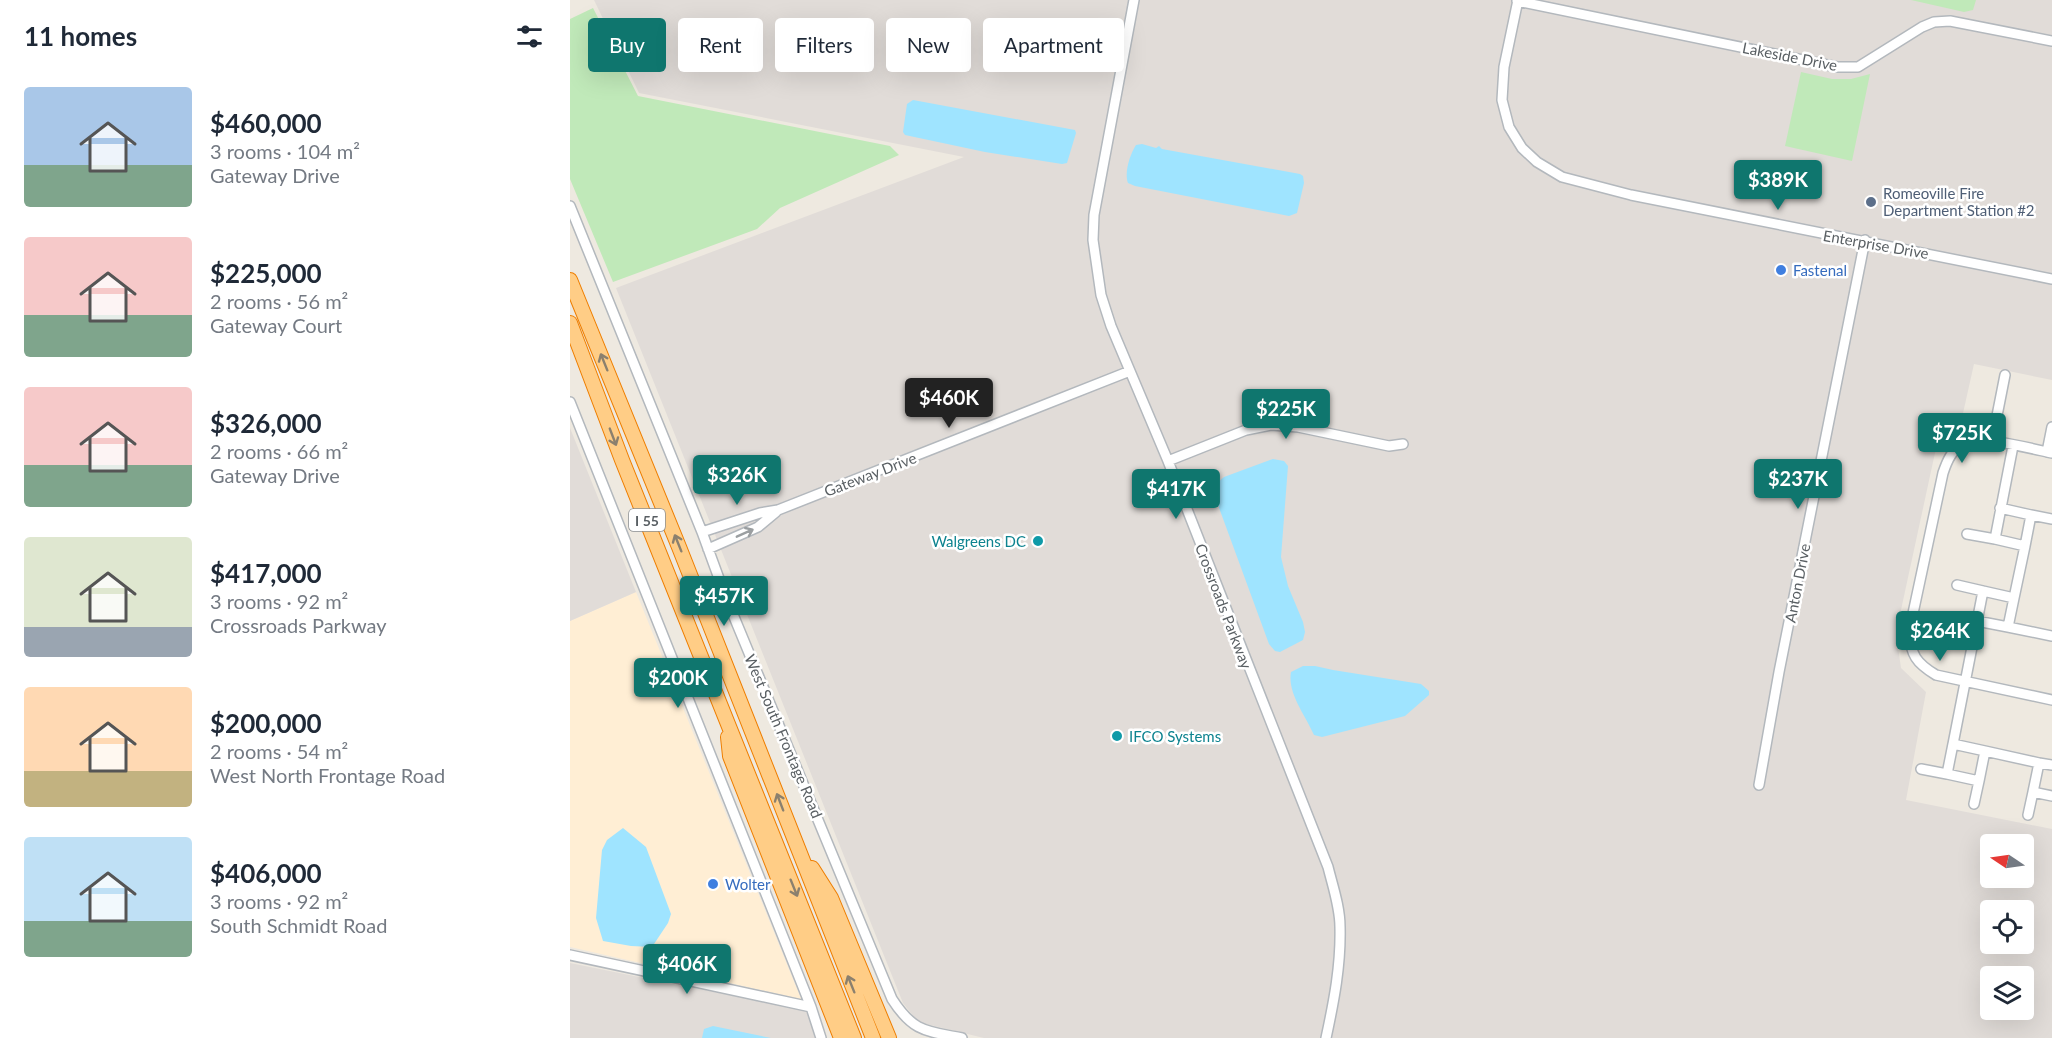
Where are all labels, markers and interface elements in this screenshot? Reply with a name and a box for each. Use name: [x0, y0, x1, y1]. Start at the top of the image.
chip: Buy: [588, 18, 666, 72]
chip: Rent: [678, 18, 763, 72]
chip: Filters: [775, 18, 874, 72]
chip: New: [886, 18, 971, 72]
chip: Apartment: [983, 18, 1124, 72]
text: 11 homes: [24, 20, 137, 52]
icon: filters: [513, 20, 546, 53]
street label: Lakeside Drive: [1741, 38, 1839, 74]
text: $460,000: [210, 107, 322, 139]
icon: home: [72, 111, 144, 183]
text: 3 rooms · 104 m²: [210, 139, 360, 163]
pin: $389K: [1736, 160, 1820, 211]
text: Gateway Drive: [210, 163, 340, 187]
text: $389K: [1748, 167, 1808, 191]
place label: Romeoville Fire Department Station #2: [1883, 184, 2035, 219]
marker: Romeoville Fire Department Station #2: [1864, 195, 1878, 209]
street label: Enterprise Drive: [1822, 226, 1930, 262]
text: $225,000: [210, 257, 322, 289]
icon: home: [72, 261, 144, 333]
place label: Fastenal: [1793, 261, 1847, 279]
marker: Fastenal: [1774, 263, 1788, 277]
text: 2 rooms · 56 m²: [210, 289, 348, 313]
text: Gateway Court: [210, 313, 342, 337]
one-way arrow: [598, 353, 609, 372]
pin: $460K: [907, 378, 991, 429]
text: $460K: [919, 385, 979, 409]
pin: $225K: [1244, 389, 1328, 440]
text: $225K: [1256, 396, 1316, 420]
text: $326,000: [210, 407, 322, 439]
icon: home: [72, 411, 144, 483]
pin: $725K: [1920, 413, 2004, 464]
text: $725K: [1932, 420, 1992, 444]
one-way arrow: [608, 427, 619, 446]
text: 2 rooms · 66 m²: [210, 439, 348, 463]
street label: Gateway Drive: [821, 448, 919, 500]
pin: $326K: [695, 455, 779, 506]
pin: $237K: [1756, 459, 1840, 510]
text: $326K: [707, 462, 767, 486]
text: Gateway Drive: [210, 463, 340, 487]
text: $237K: [1768, 466, 1828, 490]
pin: $417K: [1134, 469, 1218, 520]
text: $417K: [1146, 476, 1206, 500]
road number: I 55: [629, 509, 665, 531]
one-way arrow: [736, 526, 754, 537]
place label: Walgreens DC: [931, 532, 1026, 550]
one-way arrow: [672, 534, 683, 552]
marker: Walgreens DC: [1031, 534, 1045, 548]
street label: Crossroads Parkway: [1192, 541, 1256, 671]
street label: Anton Drive: [1781, 542, 1814, 624]
text: $417,000: [210, 557, 322, 589]
icon: home: [72, 561, 144, 633]
pin: $457K: [682, 576, 766, 627]
text: $457K: [694, 583, 754, 607]
text: 3 rooms · 92 m²: [210, 589, 348, 613]
pin: $264K: [1898, 611, 1982, 662]
text: Crossroads Parkway: [210, 613, 387, 637]
text: $264K: [1910, 618, 1970, 642]
street label: West South Frontage Road: [741, 651, 827, 821]
pin: $200K: [636, 658, 720, 709]
text: $200K: [648, 665, 708, 689]
text: $200,000: [210, 707, 322, 739]
icon: home: [72, 711, 144, 783]
place label: IFCO Systems: [1129, 727, 1221, 745]
marker: IFCO Systems: [1110, 729, 1124, 743]
text: 2 rooms · 54 m²: [210, 739, 348, 763]
text: West North Frontage Road: [210, 763, 445, 787]
one-way arrow: [774, 793, 785, 812]
north arrow: [1980, 834, 2034, 888]
map controls: [1980, 834, 2034, 1020]
text: $406,000: [210, 857, 322, 889]
icon: home: [72, 861, 144, 933]
place label: Wolter: [725, 875, 771, 893]
marker: Wolter: [706, 877, 720, 891]
one-way arrow: [789, 878, 800, 897]
text: 3 rooms · 92 m²: [210, 889, 348, 913]
button: locate: [1980, 900, 2034, 954]
text: South Schmidt Road: [210, 913, 387, 937]
pin: $406K: [645, 944, 729, 995]
text: $406K: [657, 951, 717, 975]
button: layers: [1980, 966, 2034, 1020]
one-way arrow: [845, 975, 856, 993]

